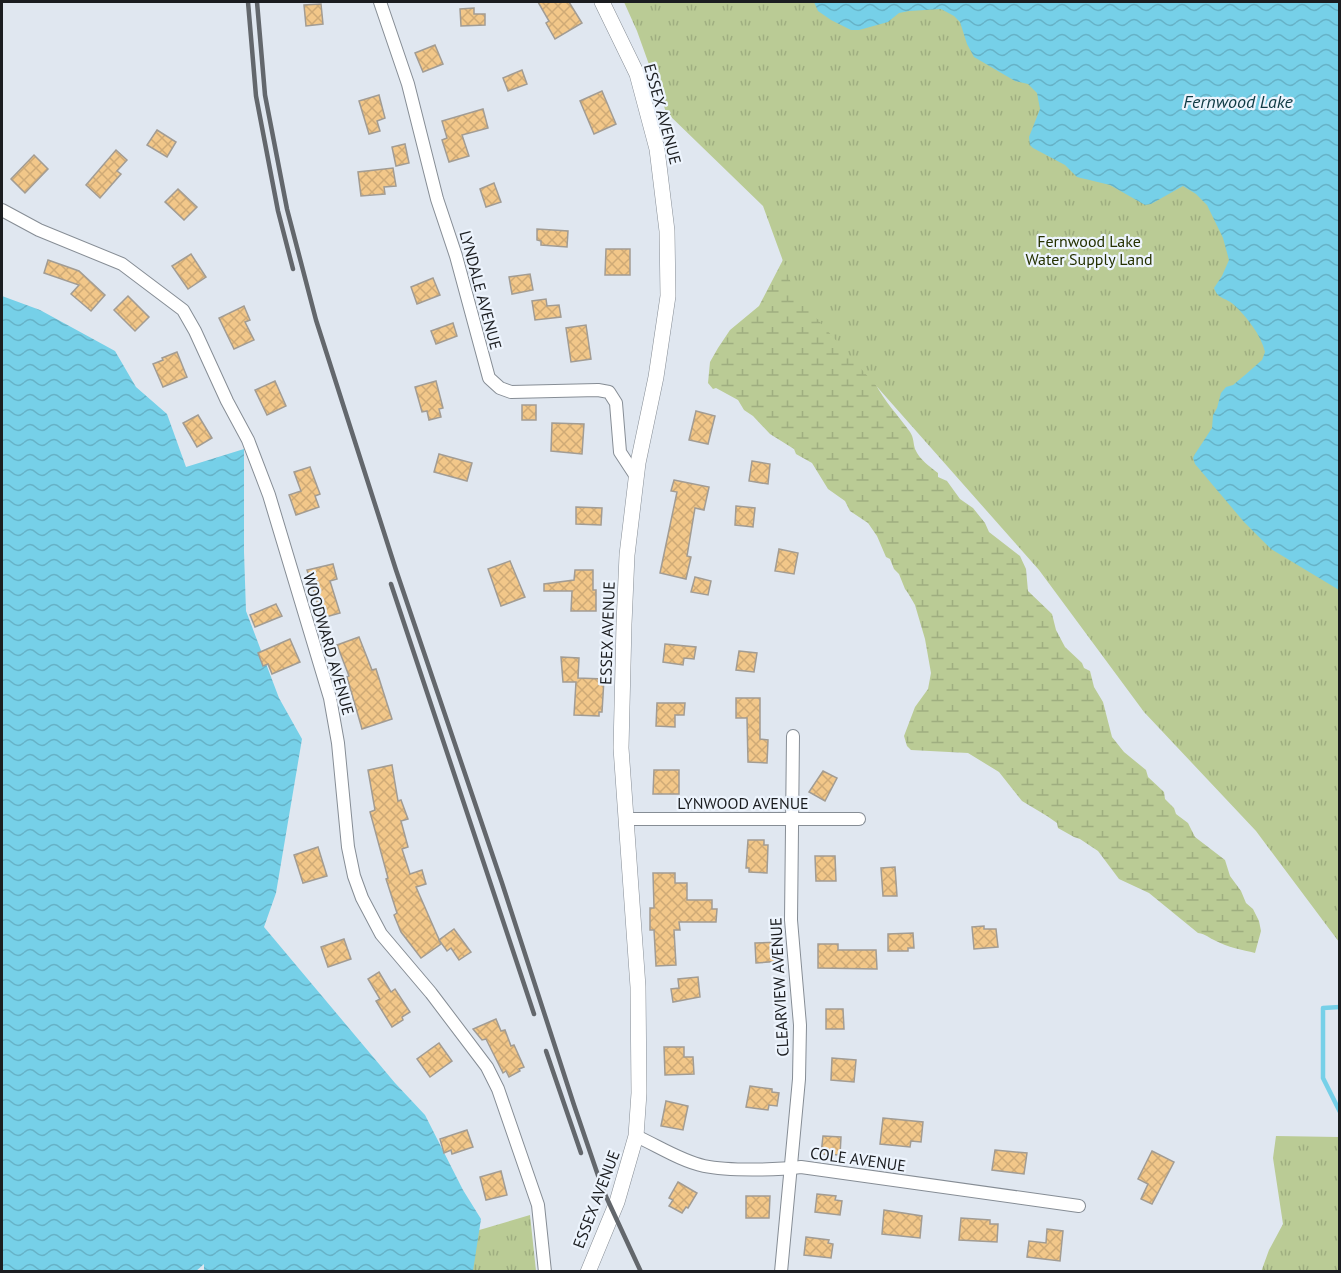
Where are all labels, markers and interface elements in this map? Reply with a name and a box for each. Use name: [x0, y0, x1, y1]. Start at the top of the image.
street label: ESSEX AVENUE: [640, 61, 686, 167]
water label: Fernwood Lake: [1183, 90, 1293, 113]
street label: LYNDALE AVENUE: [456, 228, 506, 352]
park label: Fernwood Lake Water Supply Land: [1025, 231, 1153, 269]
street label: WOODWARD AVENUE: [299, 571, 359, 717]
street label: ESSEX AVENUE: [595, 581, 619, 685]
street label: LYNWOOD AVENUE: [677, 793, 809, 813]
street label: CLEARVIEW AVENUE: [765, 917, 793, 1057]
street label: COLE AVENUE: [809, 1142, 907, 1176]
street label: ESSEX AVENUE: [568, 1147, 624, 1251]

